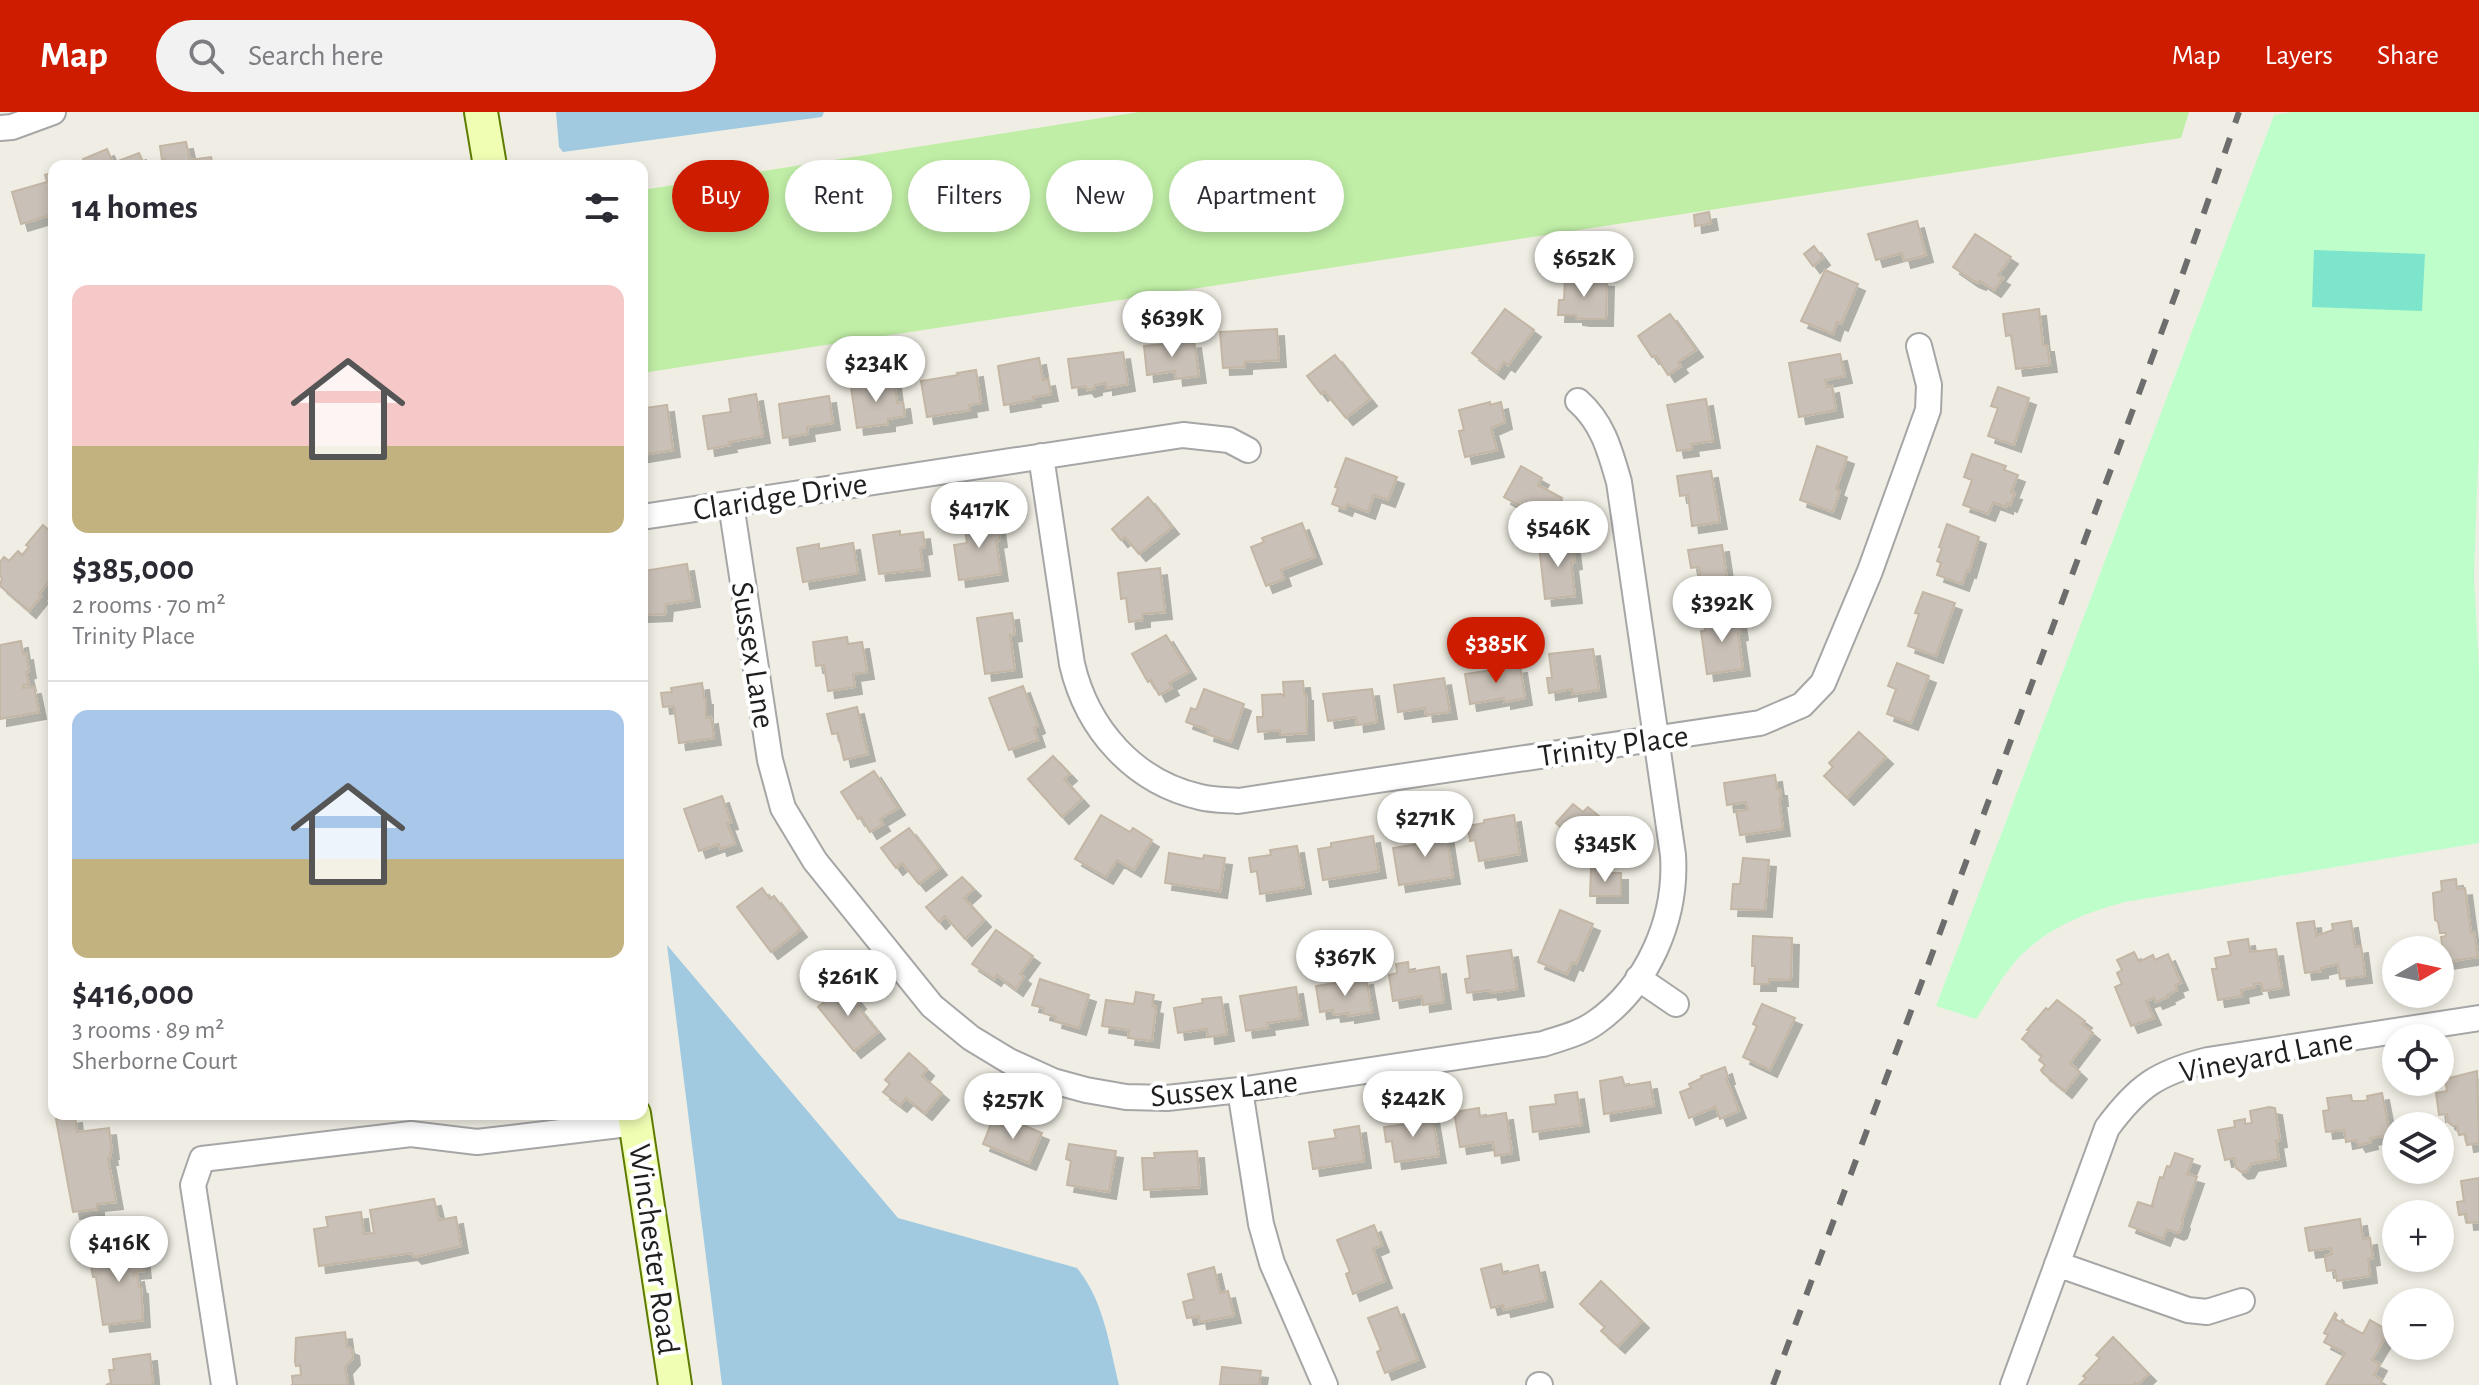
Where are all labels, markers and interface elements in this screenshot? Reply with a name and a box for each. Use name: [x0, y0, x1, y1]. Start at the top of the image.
search box: [156, 20, 716, 92]
icon: search: [184, 34, 228, 78]
text: Map: [40, 37, 108, 75]
text: Search here: [248, 41, 384, 71]
text: Map: [2172, 42, 2221, 70]
text: Layers: [2265, 42, 2333, 70]
text: Share: [2377, 42, 2439, 70]
chip: Buy: [672, 160, 769, 232]
chip: Rent: [785, 160, 892, 232]
chip: Filters: [908, 160, 1030, 232]
chip: New: [1046, 160, 1153, 232]
chip: Apartment: [1169, 160, 1344, 232]
icon: filters: [580, 186, 624, 230]
text: 14 homes: [72, 191, 198, 225]
pin: $652K: [1528, 231, 1640, 299]
text: $652K: [1553, 244, 1615, 270]
pin: $639K: [1116, 291, 1228, 359]
text: $639K: [1140, 304, 1204, 330]
pin: $234K: [820, 336, 932, 404]
icon: home: [276, 337, 420, 481]
text: $234K: [844, 349, 908, 375]
street label: Claridge Drive: [691, 467, 869, 527]
pin: $417K: [923, 482, 1035, 550]
text: $417K: [949, 495, 1009, 521]
pin: $546K: [1502, 501, 1614, 569]
text: $546K: [1526, 514, 1590, 540]
text: $385,000: [72, 552, 194, 586]
pin: $392K: [1666, 576, 1778, 644]
street label: Sussex Lane: [726, 580, 780, 731]
text: $392K: [1691, 589, 1753, 615]
text: 2 rooms · 70 m²: [72, 592, 225, 618]
pin: $385K: [1440, 617, 1552, 685]
text: Trinity Place: [72, 623, 195, 649]
text: $385K: [1465, 630, 1527, 656]
street label: Trinity Place: [1536, 720, 1690, 772]
icon: home: [276, 762, 420, 906]
pin: $271K: [1369, 791, 1481, 859]
text: $271K: [1395, 804, 1455, 830]
pin: $345K: [1549, 816, 1661, 884]
text: $345K: [1574, 829, 1636, 855]
pin: $367K: [1289, 930, 1401, 998]
north arrow: [2382, 936, 2454, 1008]
map controls: [2382, 936, 2454, 1360]
text: $367K: [1314, 943, 1376, 969]
pin: $261K: [792, 950, 904, 1018]
text: $261K: [817, 963, 879, 989]
text: $416,000: [72, 977, 194, 1011]
text: 3 rooms · 89 m²: [72, 1017, 224, 1043]
street label: Vineyard Lane: [2177, 1023, 2356, 1088]
button: locate: [2382, 1024, 2454, 1096]
text: Sherborne Court: [72, 1048, 237, 1074]
street label: Sussex Lane: [1149, 1065, 1299, 1113]
pin: $242K: [1357, 1071, 1469, 1139]
pin: $257K: [957, 1073, 1069, 1141]
text: $242K: [1381, 1084, 1445, 1110]
text: $257K: [982, 1086, 1044, 1112]
button: layers: [2382, 1112, 2454, 1184]
street label: Winchester Road: [623, 1142, 685, 1356]
button: +: [2382, 1200, 2454, 1272]
pin: $416K: [63, 1216, 175, 1284]
text: $416K: [88, 1229, 150, 1255]
button: −: [2382, 1288, 2454, 1360]

